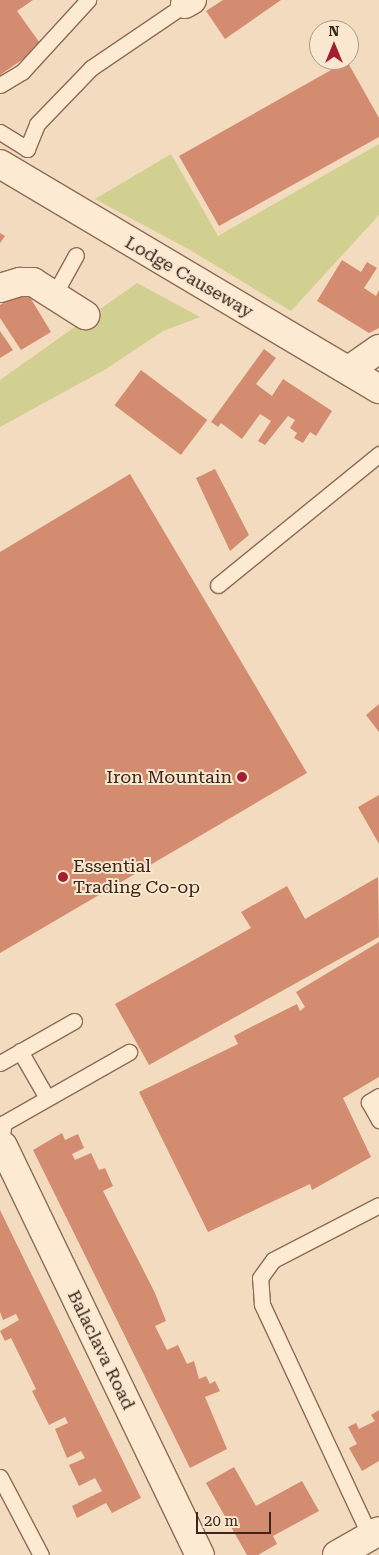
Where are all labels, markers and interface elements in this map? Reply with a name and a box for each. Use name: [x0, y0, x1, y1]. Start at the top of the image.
north arrow: [309, 20, 359, 70]
text: N: [329, 23, 339, 39]
street label: Lodge Causeway: [121, 232, 257, 322]
place label: Iron Mountain: [106, 766, 232, 788]
marker: Iron Mountain: [236, 771, 248, 783]
place label: Essential Trading Co-op: [73, 856, 200, 899]
marker: Essential Trading Co-op: [57, 871, 69, 883]
street label: Balaclava Road: [63, 1287, 139, 1413]
scale bar: [199, 1502, 274, 1534]
text: 20 m: [204, 1512, 238, 1530]

